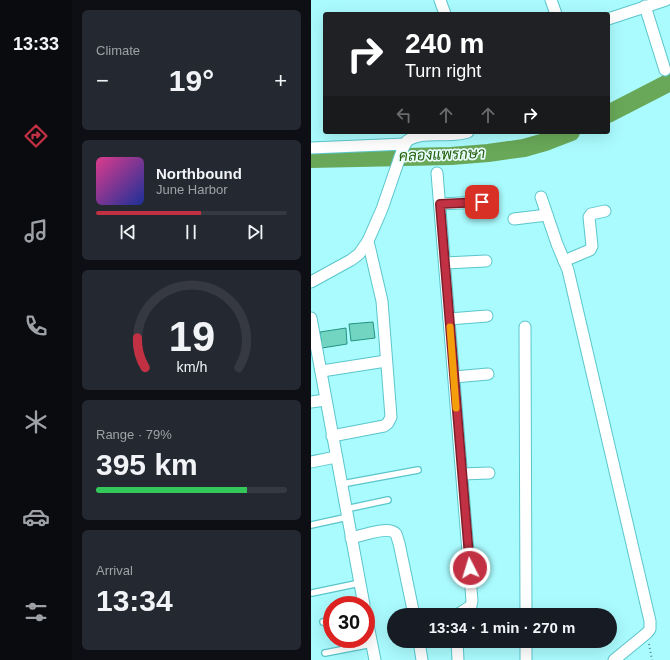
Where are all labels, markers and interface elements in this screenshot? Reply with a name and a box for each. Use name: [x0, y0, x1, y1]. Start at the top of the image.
icon: right: [339, 28, 391, 80]
text: 240 m: [405, 28, 484, 59]
text: 13:33: [13, 34, 59, 54]
text: Climate: [96, 43, 140, 58]
text: Turn right: [405, 61, 481, 81]
text: 19°: [169, 64, 214, 97]
text: −: [96, 68, 109, 93]
text: +: [274, 68, 287, 93]
icon: left: [393, 104, 415, 126]
icon: ahead: [435, 104, 457, 126]
icon: ahead: [477, 104, 499, 126]
icon: right: [519, 104, 541, 126]
icon: directions: [22, 122, 50, 150]
water label: คลองแพรกษา: [399, 144, 485, 164]
text: Northbound: [156, 165, 242, 182]
text: June Harbor: [156, 182, 228, 197]
pin: [465, 185, 499, 219]
icon: arrive: [471, 191, 493, 213]
icon: music: [22, 217, 50, 245]
icon: previous: [117, 221, 139, 243]
icon: pause: [180, 221, 202, 243]
icon: next: [244, 221, 266, 243]
icon: phone: [22, 312, 50, 340]
text: 19: [168, 313, 215, 360]
text: km/h: [176, 359, 207, 375]
icon: climate: [22, 408, 50, 436]
text: Range · 79%: [96, 427, 172, 442]
text: 395 km: [96, 448, 198, 481]
icon: car: [22, 503, 50, 531]
position arrow: [449, 547, 491, 589]
text: Arrival: [96, 563, 133, 578]
text: 13:34: [96, 584, 173, 617]
speed limit sign: 30: [323, 596, 375, 648]
icon: filters: [22, 598, 50, 626]
text: 13:34 · 1 min · 270 m: [429, 619, 575, 636]

